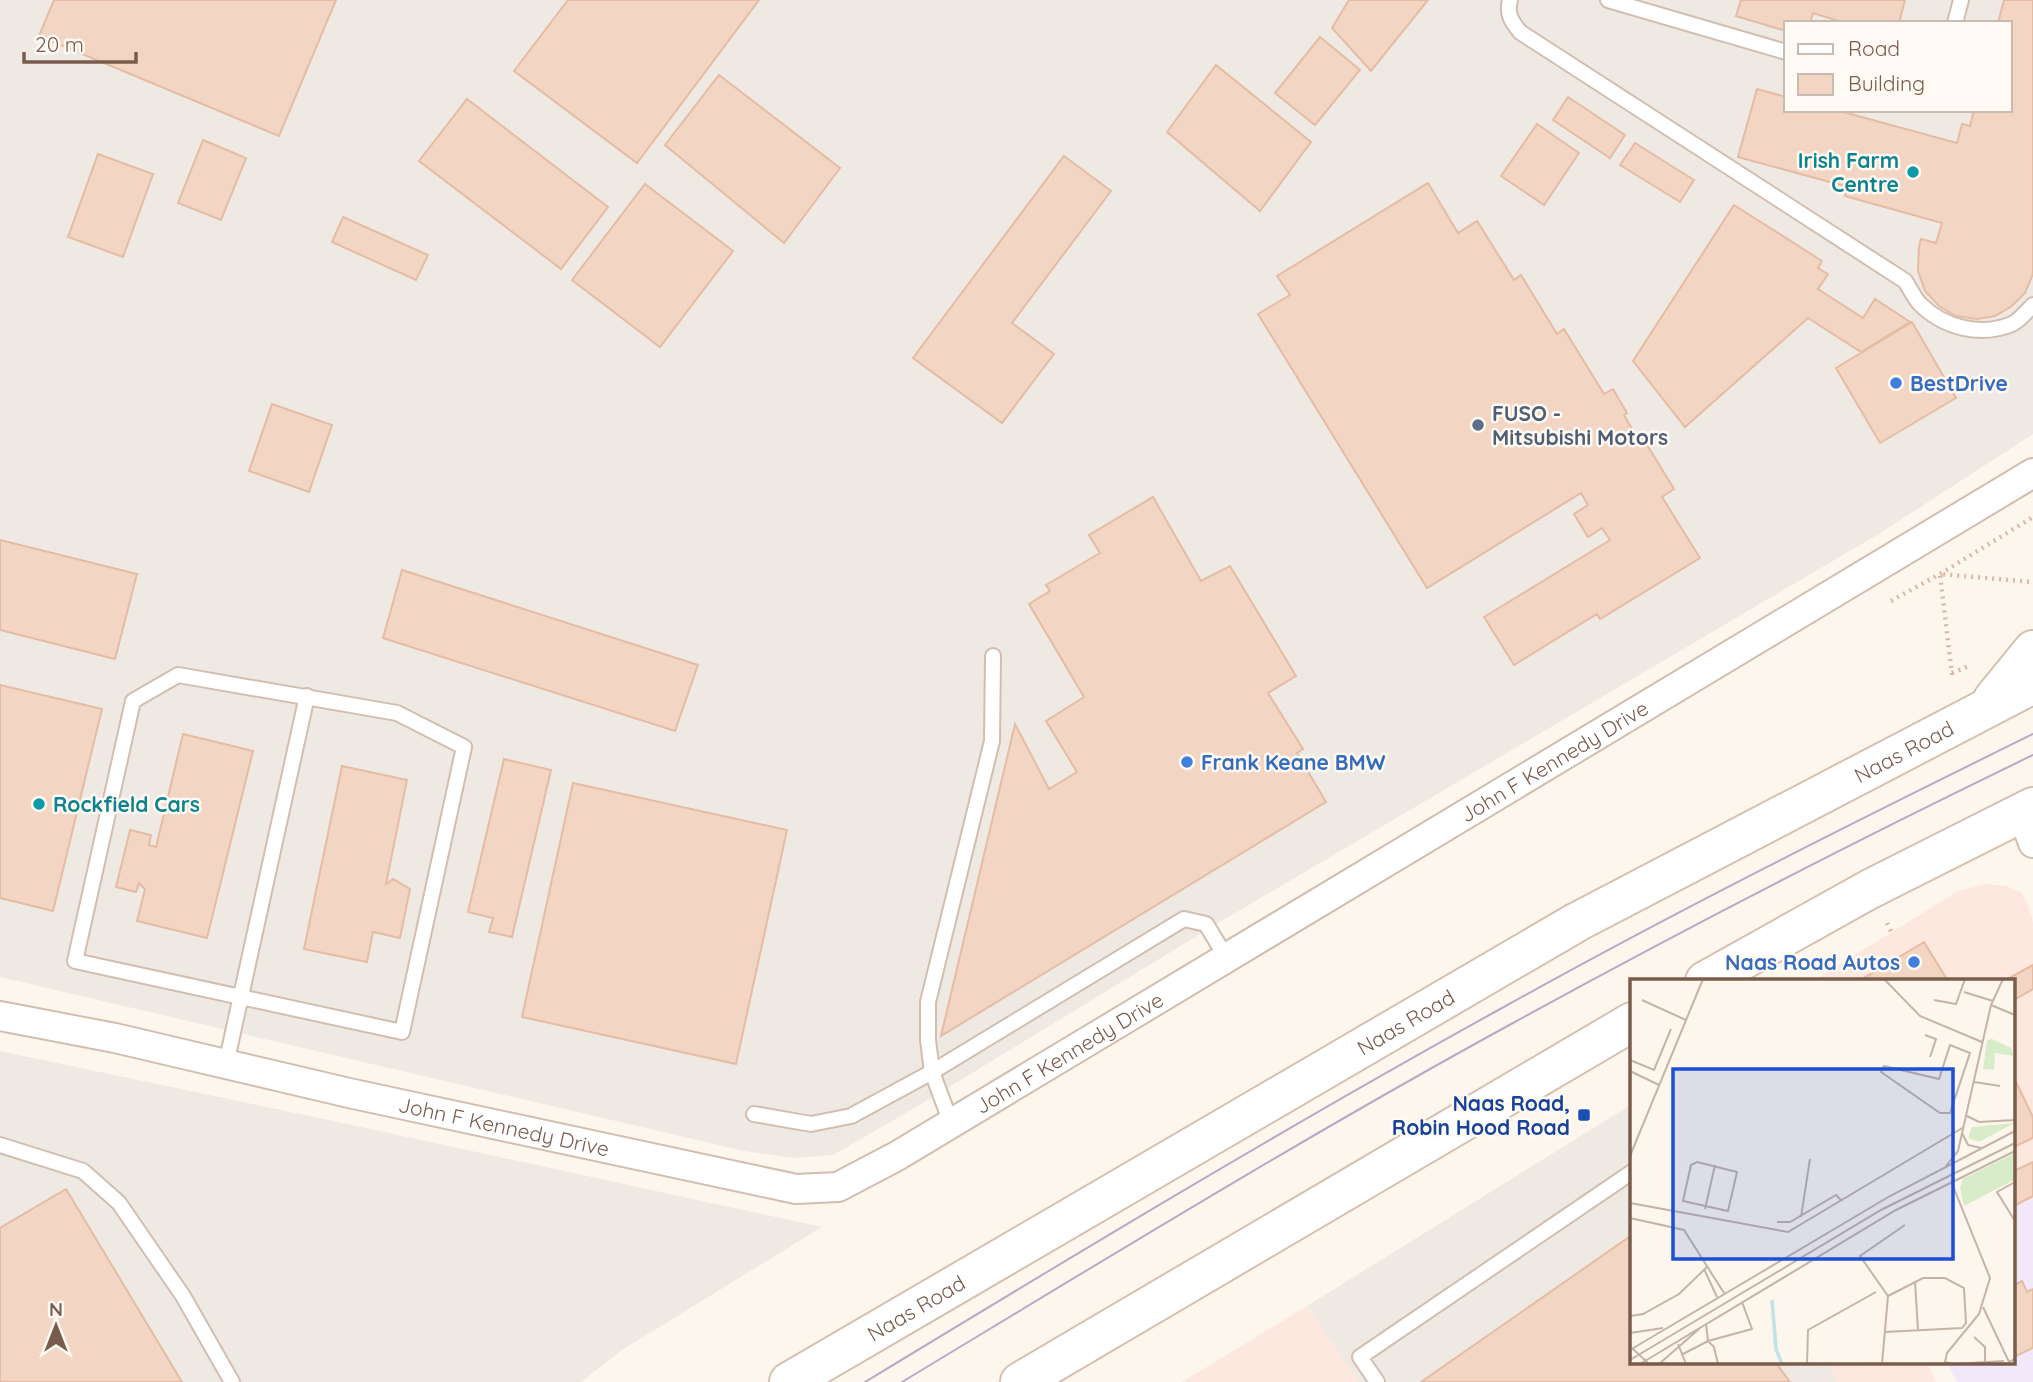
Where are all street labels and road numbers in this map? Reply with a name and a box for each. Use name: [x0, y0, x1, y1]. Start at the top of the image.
street label: John F Kennedy Drive: [1455, 694, 1653, 827]
street label: Naas Road: [1850, 715, 1958, 788]
street label: Naas Road: [1352, 983, 1459, 1061]
street label: John F Kennedy Drive: [970, 986, 1168, 1119]
street label: John F Kennedy Drive: [396, 1091, 612, 1162]
street label: Naas Road: [862, 1269, 969, 1347]

